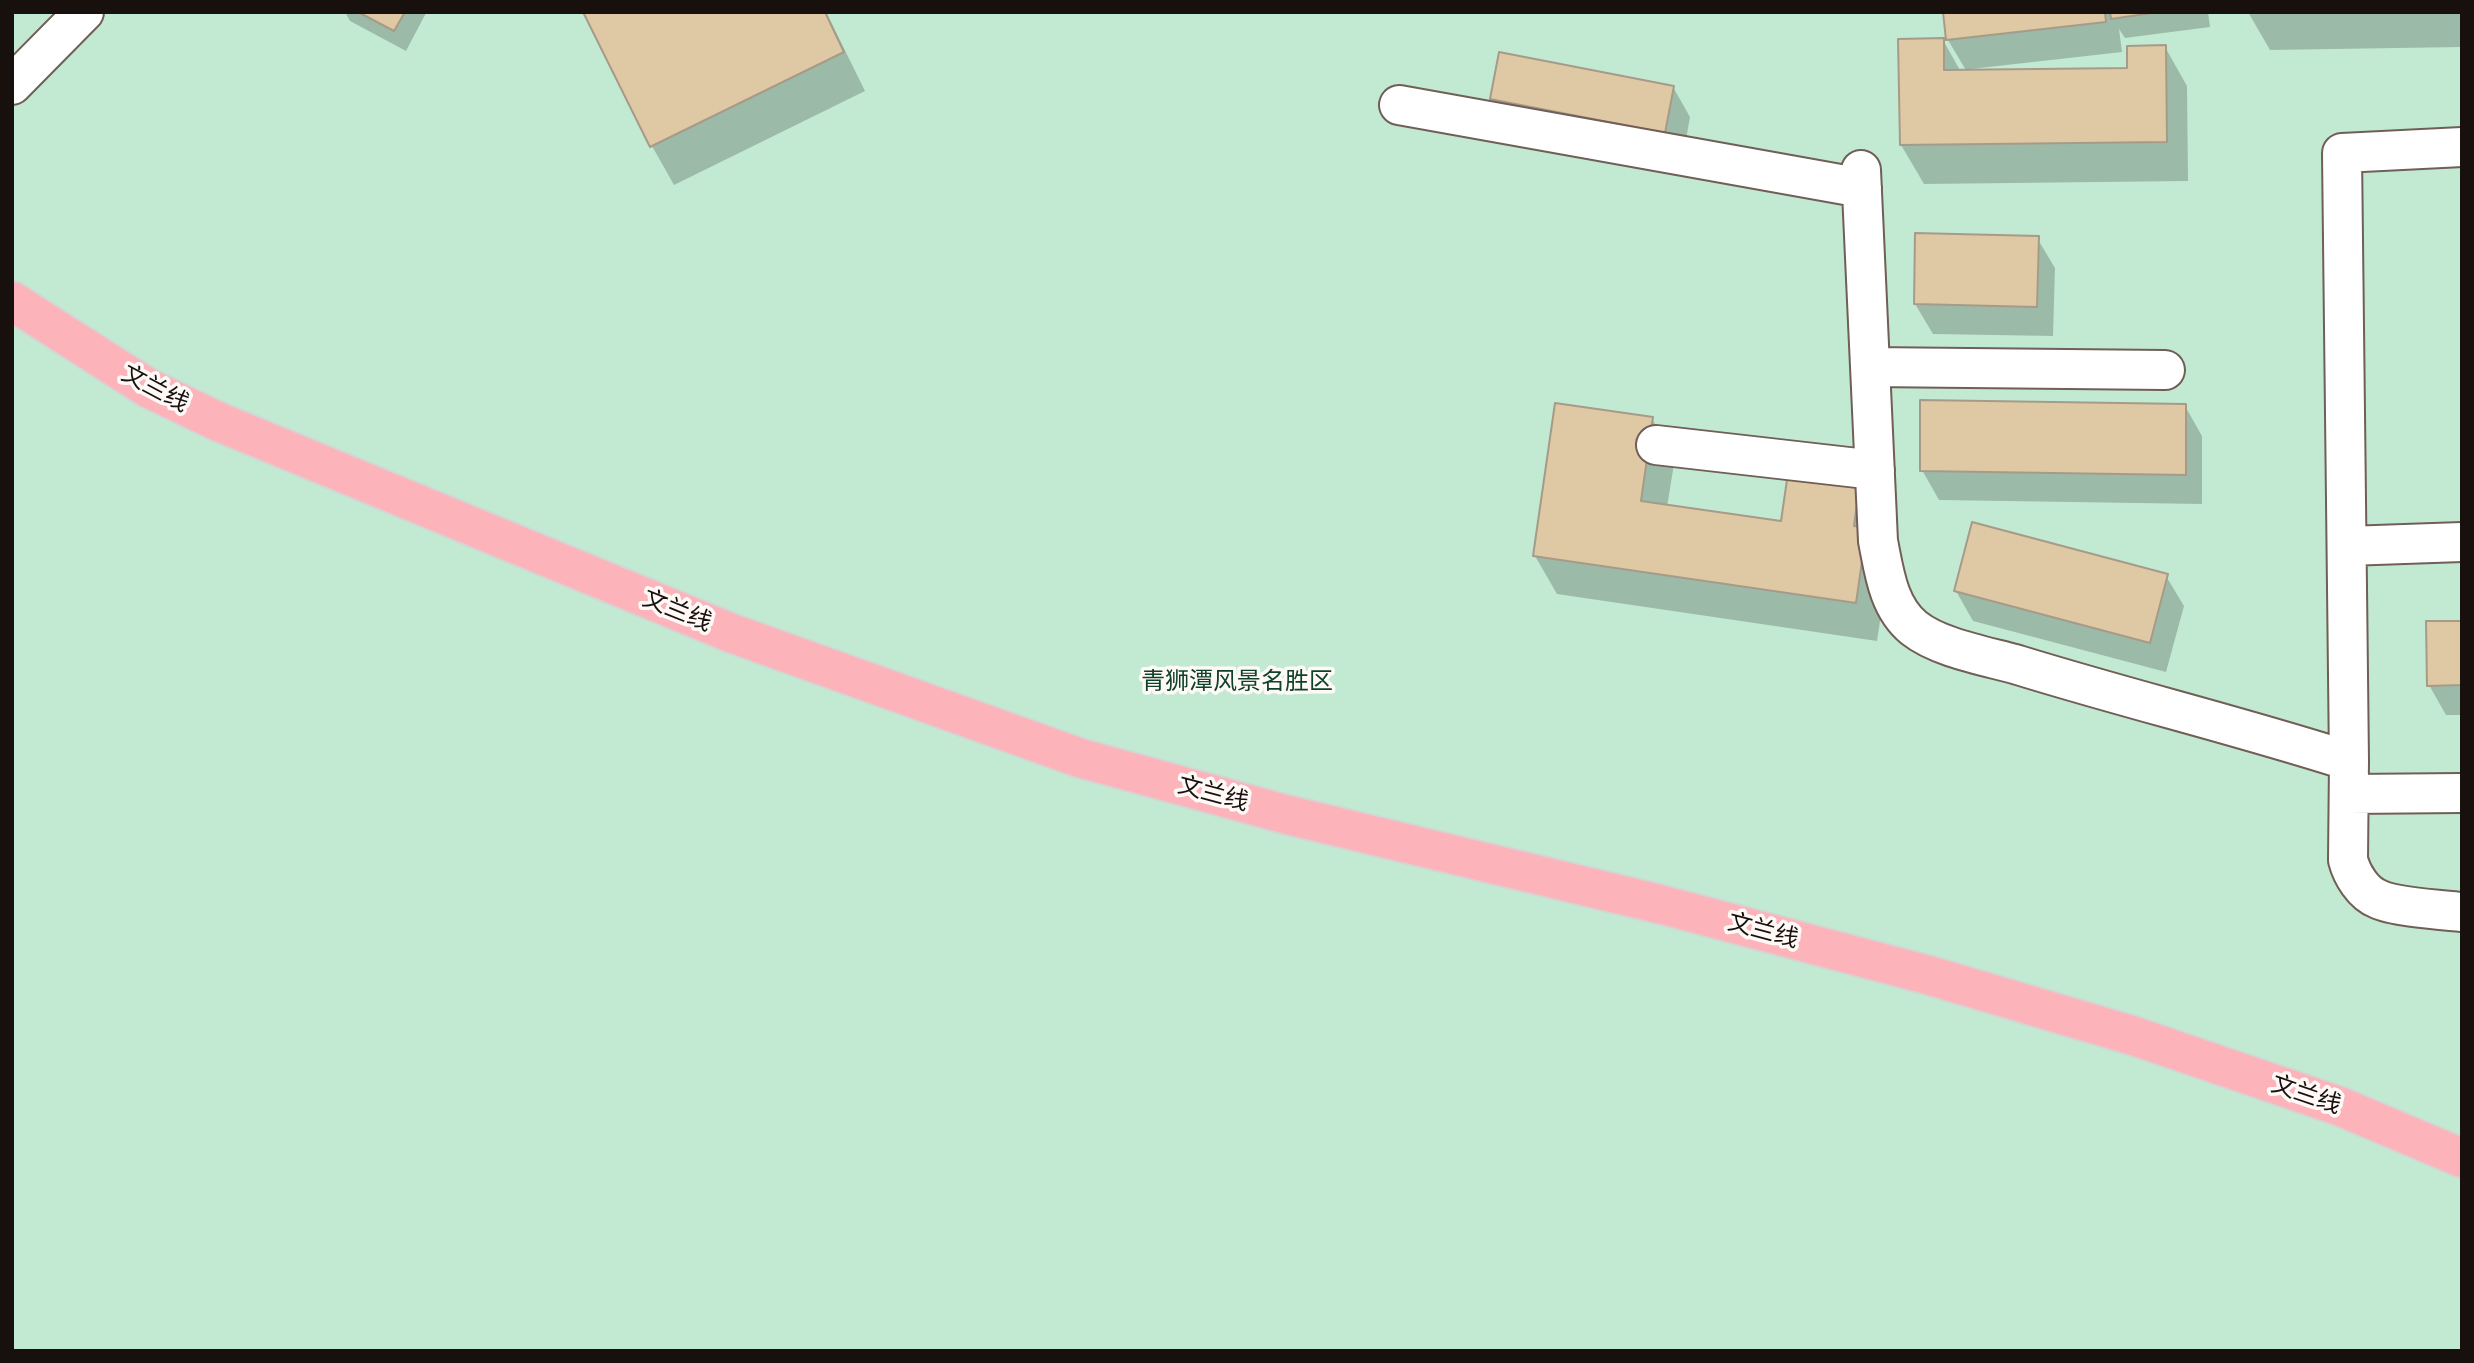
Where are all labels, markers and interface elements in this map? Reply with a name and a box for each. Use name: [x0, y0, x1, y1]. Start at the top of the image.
street label: 文兰线: [116, 359, 194, 419]
street label: 文兰线: [638, 584, 716, 638]
park label: 青狮潭风景名胜区: [1141, 668, 1333, 696]
street label: 文兰线: [1174, 771, 1252, 817]
street label: 文兰线: [1724, 908, 1802, 954]
street label: 文兰线: [2267, 1070, 2345, 1120]

